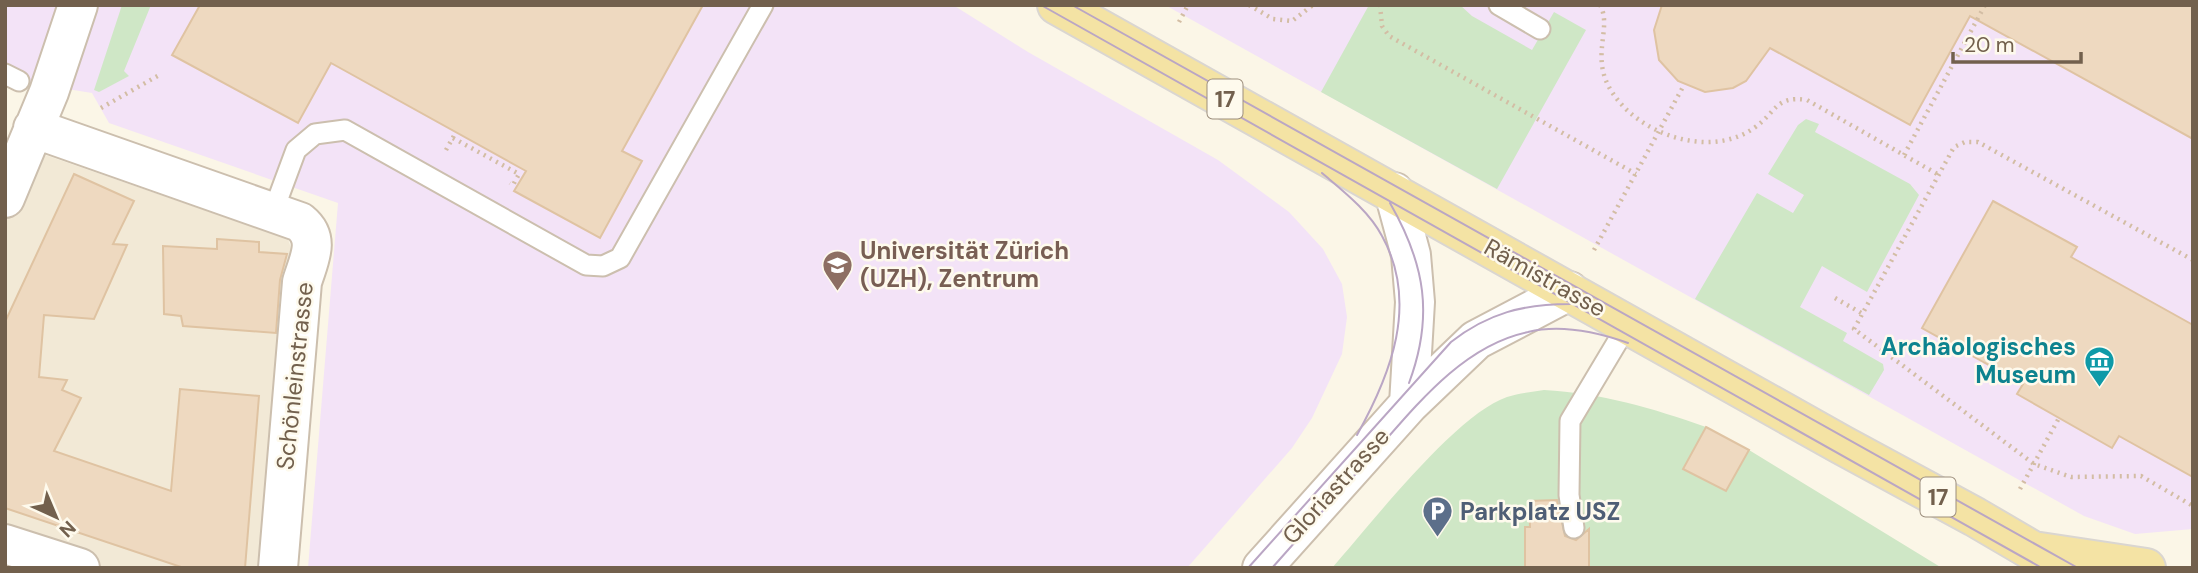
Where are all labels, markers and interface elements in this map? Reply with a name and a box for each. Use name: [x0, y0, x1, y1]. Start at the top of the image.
scale bar: [1953, 21, 2081, 65]
text: 20 m: [1964, 31, 2015, 59]
road number: 17: [1208, 80, 1242, 118]
street label: Rämistrasse: [1479, 231, 1612, 324]
place label: Universität Zürich (UZH), Zentrum: [860, 235, 1069, 294]
school or university icon: Universität Zürich (UZH), Zentrum: [820, 248, 854, 292]
street label: Schönleinstrasse: [269, 281, 320, 471]
place label: Archäologisches Museum: [1881, 331, 2076, 390]
museum icon: Archäologisches Museum: [2082, 344, 2116, 388]
street label: Gloriastrasse: [1275, 421, 1396, 550]
road number: 17: [1920, 477, 1955, 516]
north arrow: [21, 482, 91, 552]
parking icon: Parkplatz USZ: [1420, 495, 1454, 539]
place label: Parkplatz USZ: [1460, 496, 1620, 527]
text: N: [54, 515, 81, 543]

